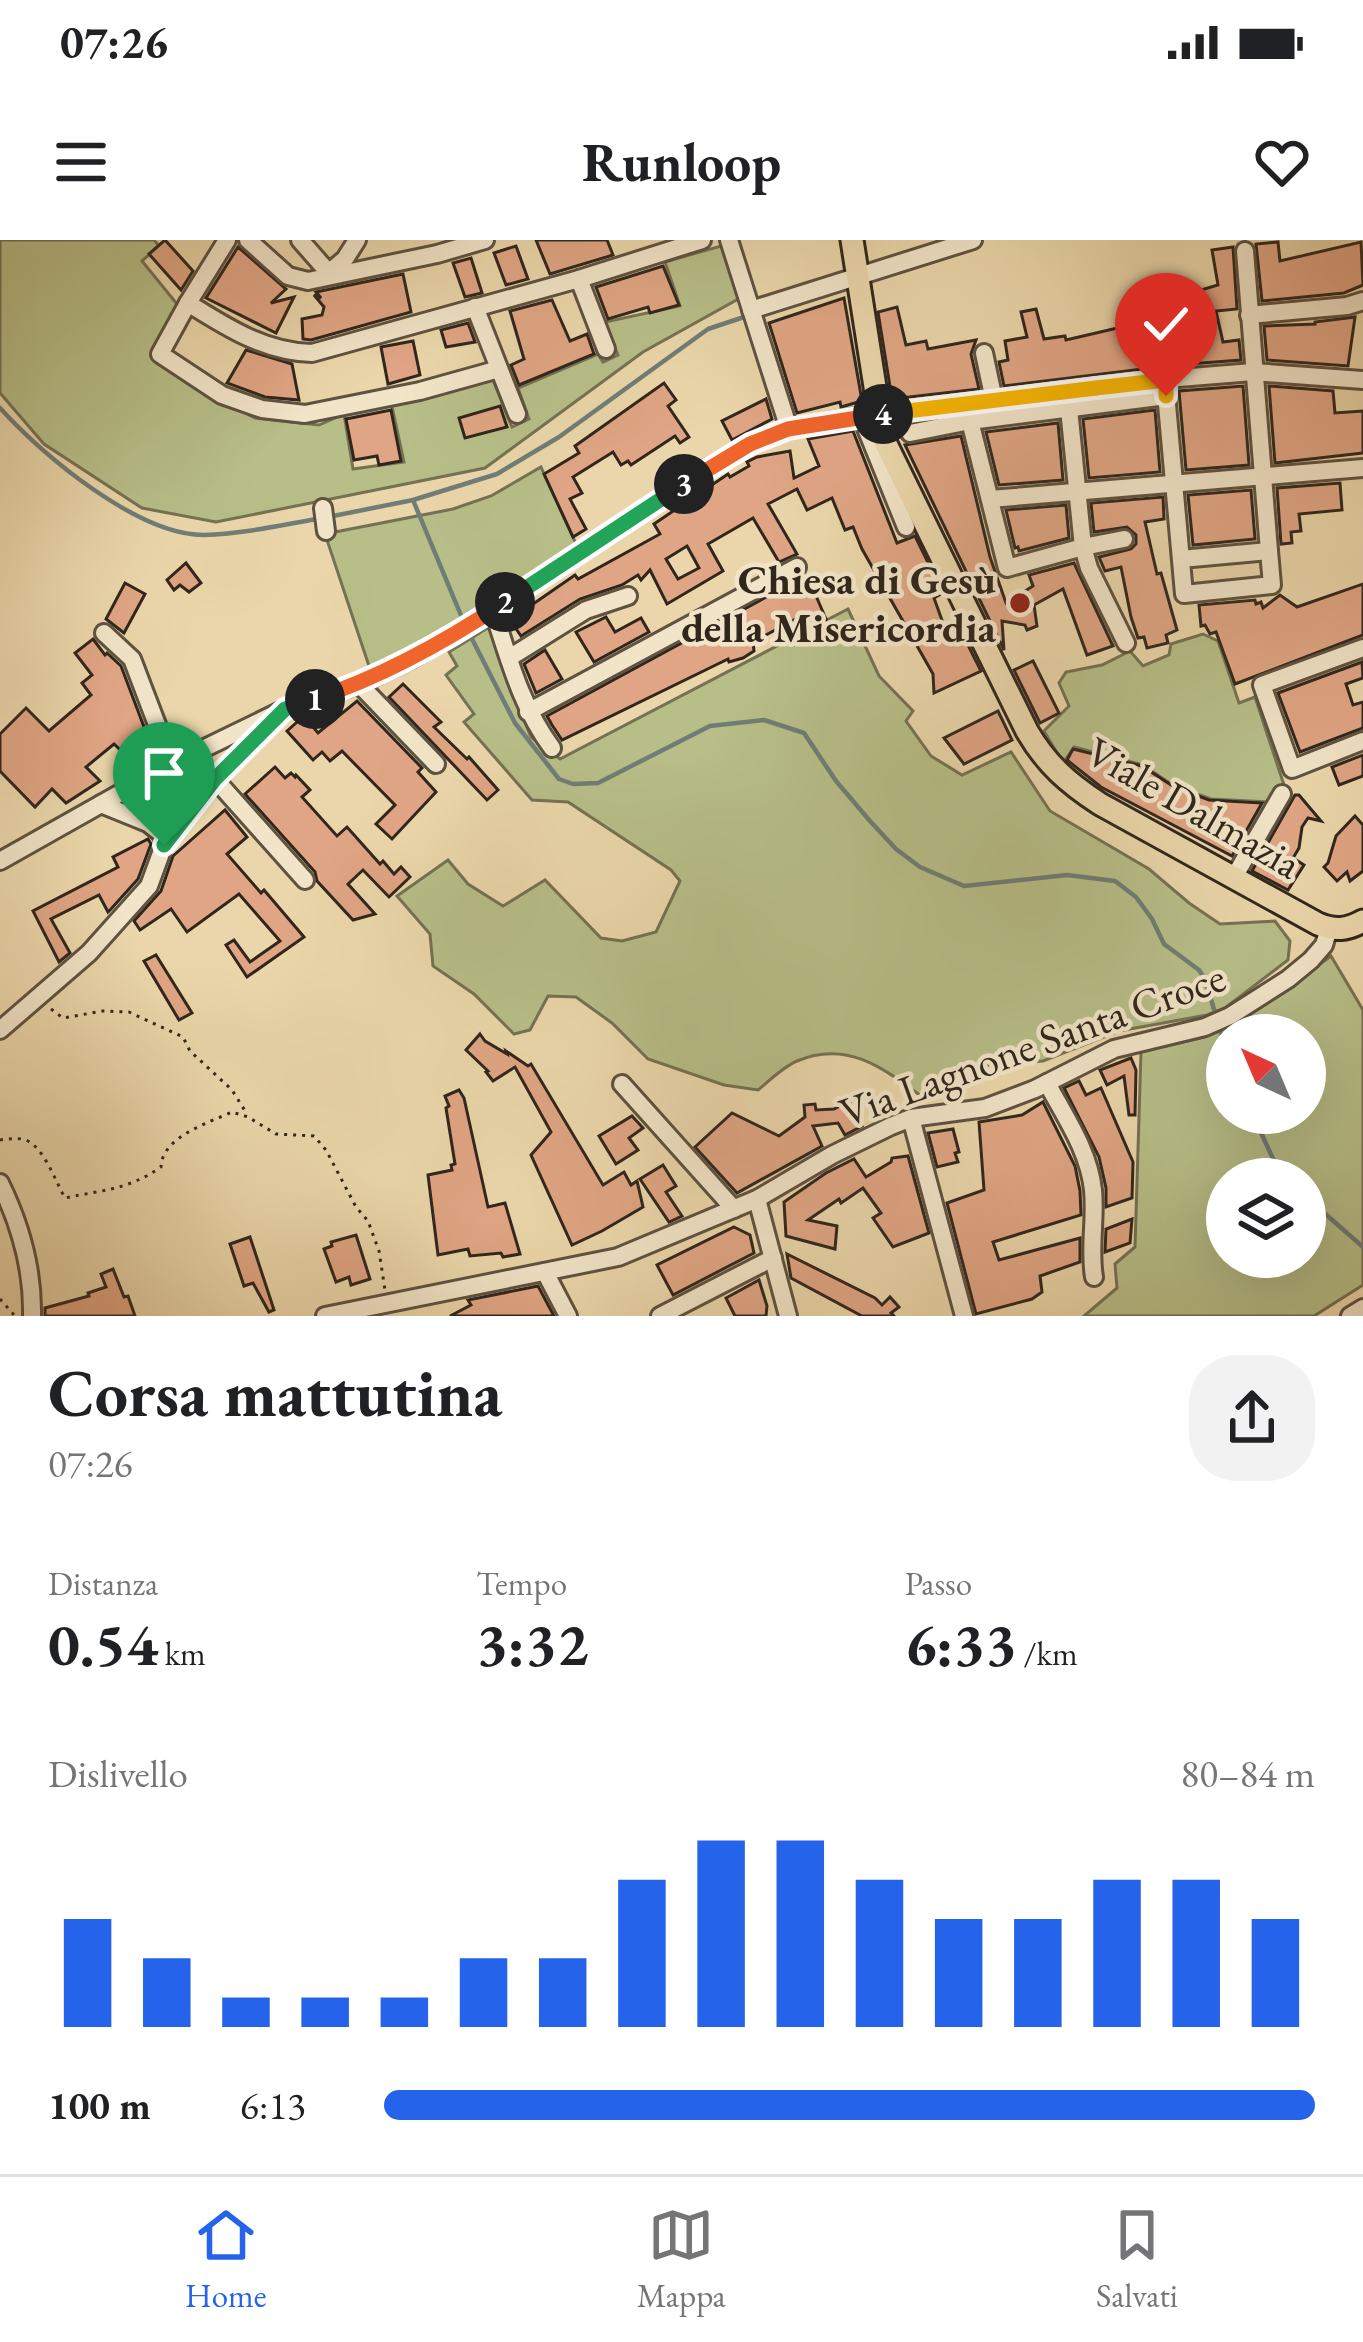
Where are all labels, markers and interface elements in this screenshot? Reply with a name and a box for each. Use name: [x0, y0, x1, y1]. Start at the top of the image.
text: 07:26: [60, 13, 168, 71]
text: Runloop: [582, 127, 781, 197]
icon: menu: [48, 129, 114, 195]
icon: heart: [1249, 129, 1315, 195]
pin: [1115, 273, 1217, 396]
icon: check: [1133, 291, 1199, 357]
pin: 4: [853, 384, 913, 444]
text: 4: [874, 392, 892, 435]
pin: 3: [654, 454, 714, 514]
text: 3: [675, 462, 693, 505]
place label: Chiesa di Gesù della Misericordia: [681, 552, 997, 655]
pin: 2: [475, 572, 535, 632]
text: 2: [496, 580, 514, 623]
marker: Chiesa di Gesù della Misericordia: [1007, 590, 1033, 616]
pin: 1: [285, 669, 345, 729]
text: 1: [306, 677, 324, 720]
pin: [113, 722, 215, 845]
street label: Viale Dalmazia: [1076, 724, 1311, 891]
icon: arrive: [131, 740, 197, 806]
street label: Via Lagnone Santa Croce: [832, 949, 1233, 1140]
north arrow: [1206, 1014, 1326, 1134]
map controls: [1206, 1014, 1326, 1278]
button: layers: [1206, 1158, 1326, 1278]
text: Corsa mattutina: [48, 1350, 502, 1436]
button: share: [1189, 1355, 1315, 1481]
text: 07:26: [48, 1438, 133, 1489]
text: Distanza: [48, 1562, 158, 1605]
text: Tempo: [476, 1562, 567, 1605]
text: Passo: [905, 1562, 972, 1605]
text: 0.54: [48, 1605, 158, 1683]
text: 3:32: [476, 1605, 588, 1683]
text: 6:33: [905, 1605, 1017, 1683]
text: km: [158, 1632, 206, 1675]
text: /km: [1017, 1632, 1078, 1675]
text: Dislivello: [48, 1748, 188, 1799]
text: 80–84 m: [1181, 1748, 1315, 1799]
text: 100 m: [48, 2080, 151, 2131]
text: 6:13: [240, 2080, 306, 2131]
tab: Home: [185, 2202, 267, 2317]
tab: Mappa: [637, 2202, 726, 2317]
tab: Salvati: [1096, 2202, 1178, 2317]

